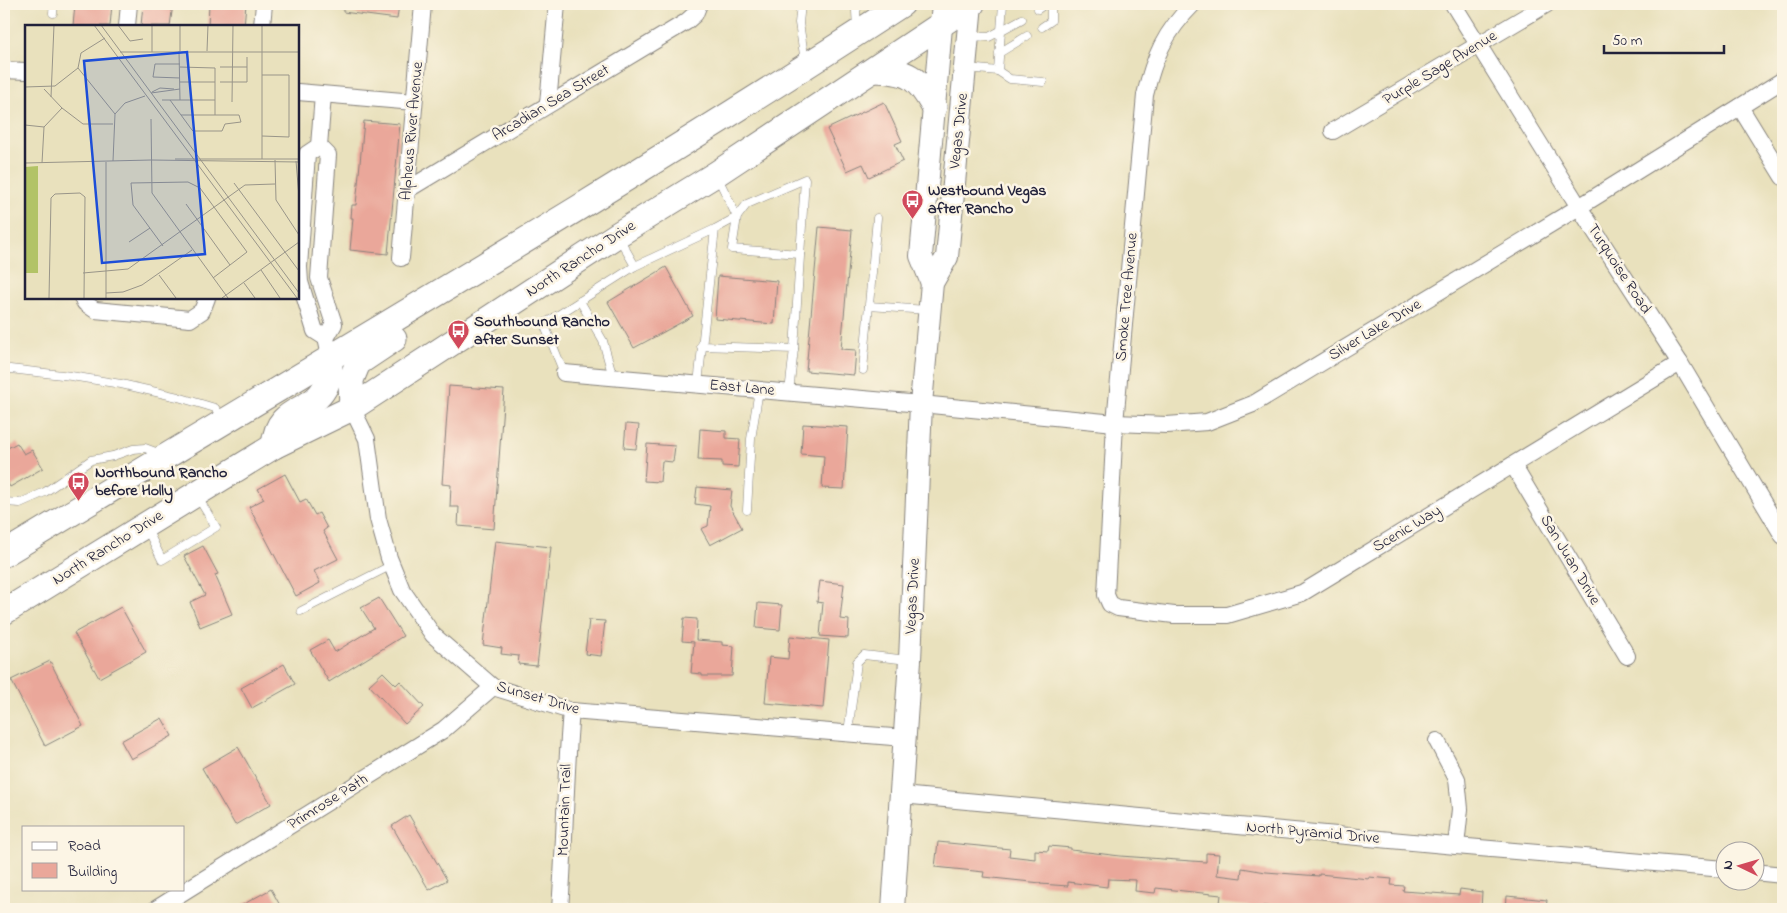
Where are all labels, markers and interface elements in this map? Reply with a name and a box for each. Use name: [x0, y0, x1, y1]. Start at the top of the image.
scale bar: [1604, 22, 1724, 54]
street label: Purple Sage Avenue: [1378, 24, 1502, 112]
inset map: [25, 25, 299, 299]
text: 50 m: [1612, 30, 1643, 52]
street label: Arcadian Sea Street: [488, 58, 615, 148]
street label: Alpheus River Avenue: [394, 60, 430, 201]
street label: Vegas Drive: [943, 91, 975, 171]
place label: Westbound Vegas after Rancho: [928, 179, 1047, 221]
bus stop icon: Westbound Vegas after Rancho: [900, 188, 924, 219]
street label: North Rancho Drive: [521, 214, 641, 304]
street label: Turquoise Road: [1581, 219, 1657, 319]
street label: Smoke Tree Avenue: [1109, 231, 1145, 362]
street label: Silver Lake Drive: [1324, 292, 1427, 367]
place label: Southbound Rancho after Sunset: [474, 310, 610, 352]
bus stop icon: Southbound Rancho after Sunset: [446, 319, 470, 350]
street label: East Lane: [708, 373, 776, 403]
place label: Northbound Rancho before Holly: [95, 461, 227, 504]
bus stop icon: Northbound Rancho before Holly: [67, 470, 91, 501]
street label: Scenic Way: [1368, 499, 1446, 559]
street label: North Rancho Drive: [48, 504, 169, 592]
street label: San Juan Drive: [1534, 510, 1607, 610]
street label: Vegas Drive: [899, 557, 927, 636]
street label: Sunset Drive: [494, 675, 583, 722]
street label: Mountain Trail: [551, 763, 579, 856]
street label: Primrose Path: [283, 768, 373, 836]
street label: North Pyramid Drive: [1245, 815, 1381, 851]
legend: [22, 826, 185, 890]
text: Road: [68, 835, 101, 857]
north arrow: [1714, 840, 1764, 890]
text: N: [1718, 859, 1739, 871]
text: Building: [67, 861, 117, 884]

